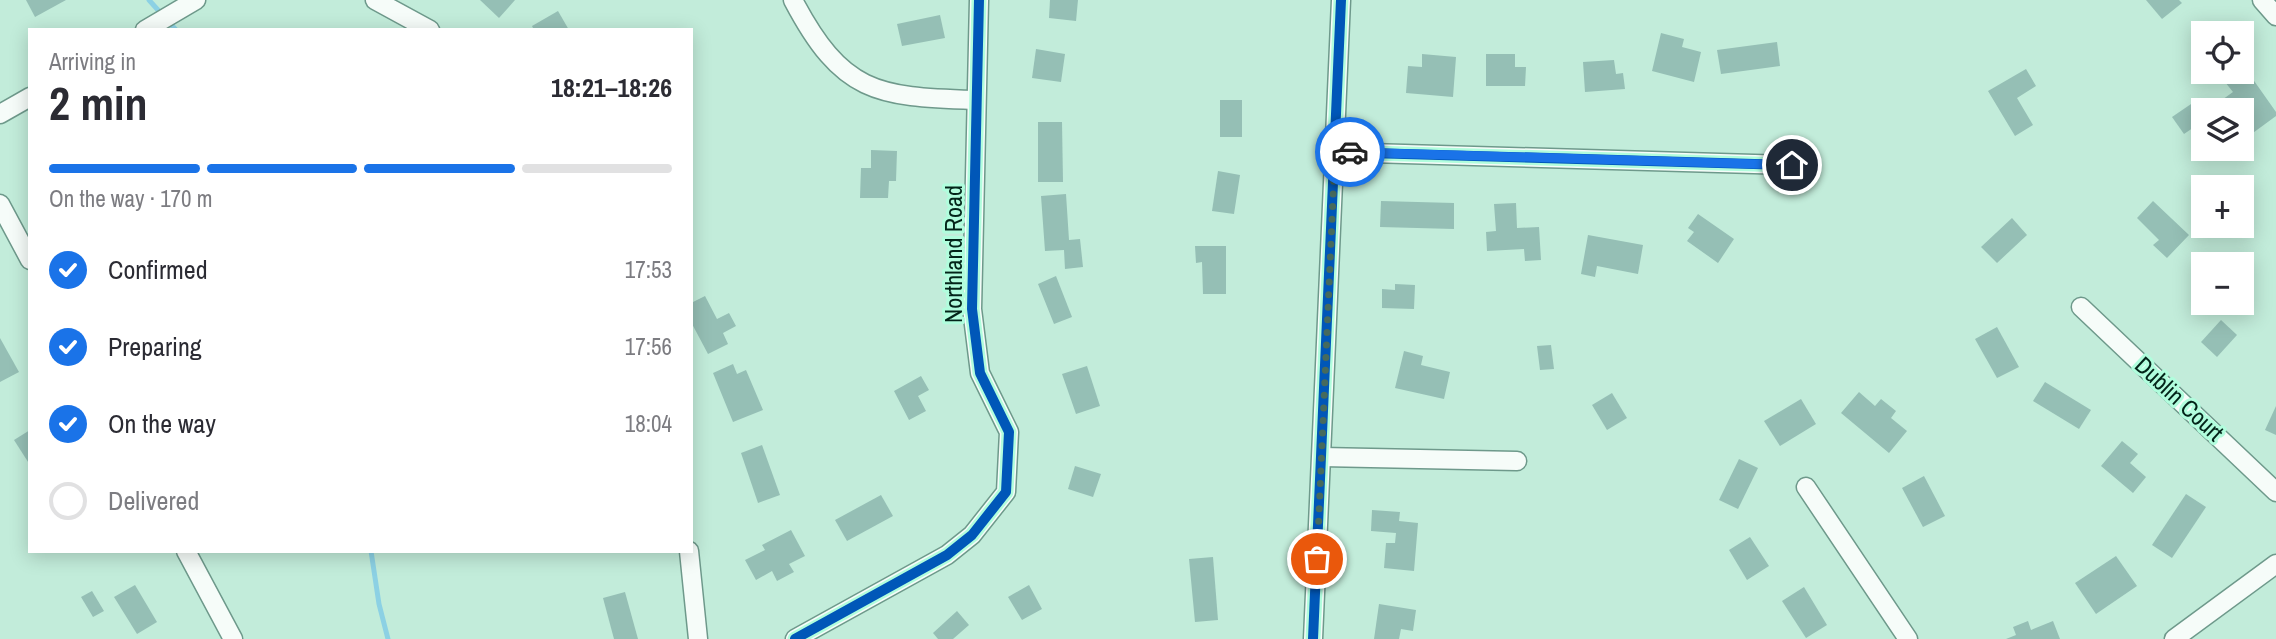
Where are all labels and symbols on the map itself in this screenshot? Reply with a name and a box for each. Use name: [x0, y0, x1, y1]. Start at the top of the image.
courier: [1315, 117, 1385, 187]
pin: [1762, 135, 1822, 195]
street label: Northland Road: [937, 185, 969, 323]
street label: Dublin Court: [2128, 349, 2231, 448]
pin: [1287, 529, 1347, 589]

